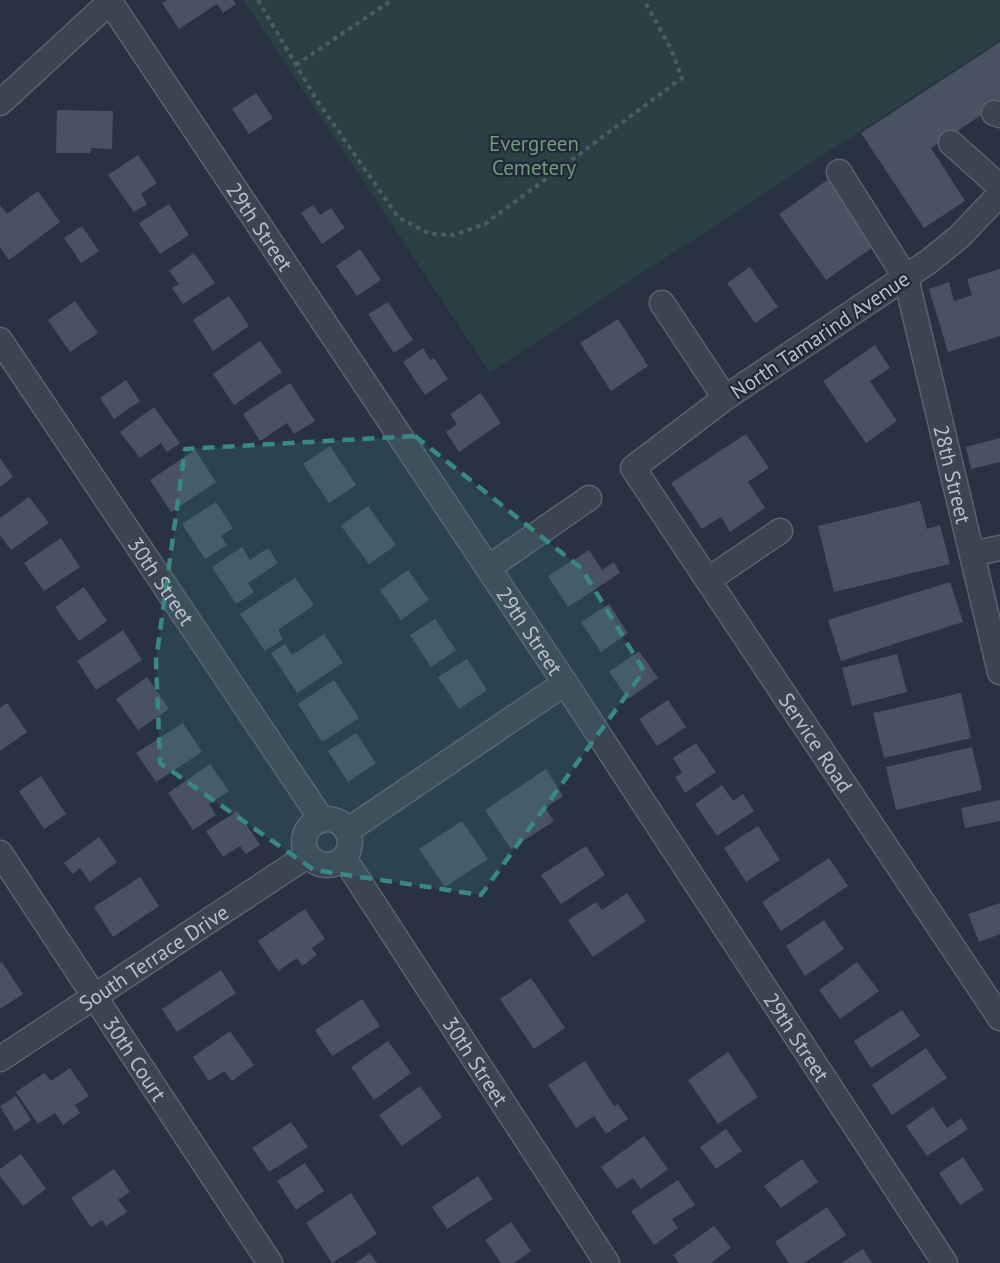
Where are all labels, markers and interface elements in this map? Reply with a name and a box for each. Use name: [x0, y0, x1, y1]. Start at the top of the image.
park label: Evergreen Cemetery: [489, 130, 579, 181]
street label: 29th Street: [221, 177, 299, 276]
street label: North Tamarind Avenue: [725, 265, 915, 405]
street label: 28th Street: [928, 422, 978, 526]
street label: 30th Street: [122, 531, 201, 630]
street label: 29th Street: [491, 581, 569, 680]
street label: Service Road: [773, 687, 859, 797]
street label: South Terrace Drive: [73, 898, 233, 1017]
street label: 29th Street: [758, 987, 836, 1086]
street label: 30th Court: [98, 1011, 173, 1106]
street label: 30th Street: [437, 1011, 515, 1111]

